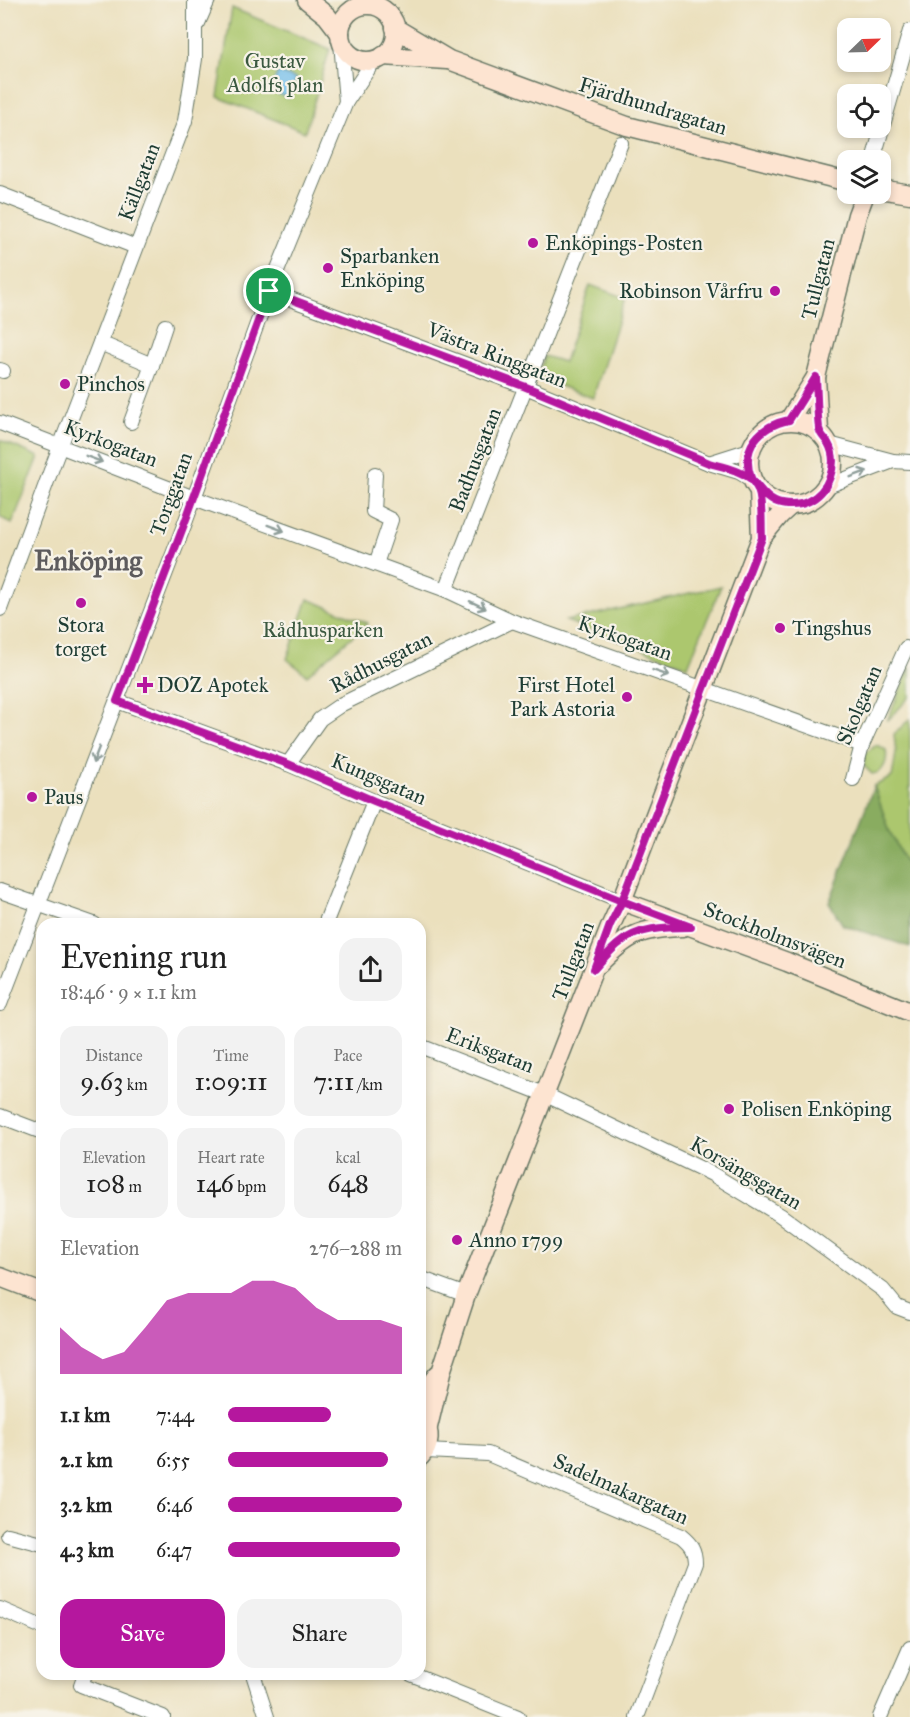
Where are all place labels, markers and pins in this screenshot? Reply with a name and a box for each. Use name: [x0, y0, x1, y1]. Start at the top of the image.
place label: Enköpings-Posten: [545, 230, 703, 256]
marker: Enköpings-Posten: [526, 236, 540, 250]
place label: Sparbanken Enköping: [340, 243, 439, 293]
marker: Sparbanken Enköping: [321, 261, 335, 275]
pin: [243, 265, 294, 316]
place label: Robinson Vårfru: [619, 278, 763, 304]
marker: Robinson Vårfru: [768, 284, 782, 298]
place label: Pinchos: [77, 371, 145, 397]
marker: Pinchos: [58, 377, 72, 391]
marker: Stora torget: [74, 596, 88, 610]
place label: Stora torget: [55, 612, 108, 662]
place label: Tingshus: [792, 615, 871, 641]
marker: Tingshus: [773, 621, 787, 635]
place label: DOZ Apotek: [157, 672, 269, 698]
place label: First Hotel Park Astoria: [510, 672, 615, 722]
marker: DOZ Apotek: [138, 678, 152, 692]
marker: First Hotel Park Astoria: [620, 690, 634, 704]
place label: Paus: [44, 784, 83, 810]
marker: Paus: [25, 790, 39, 804]
place label: Polisen Enköping: [741, 1096, 891, 1122]
marker: Polisen Enköping: [722, 1102, 736, 1116]
place label: Anno 1799: [468, 1227, 563, 1253]
marker: Anno 1799: [450, 1233, 464, 1247]

